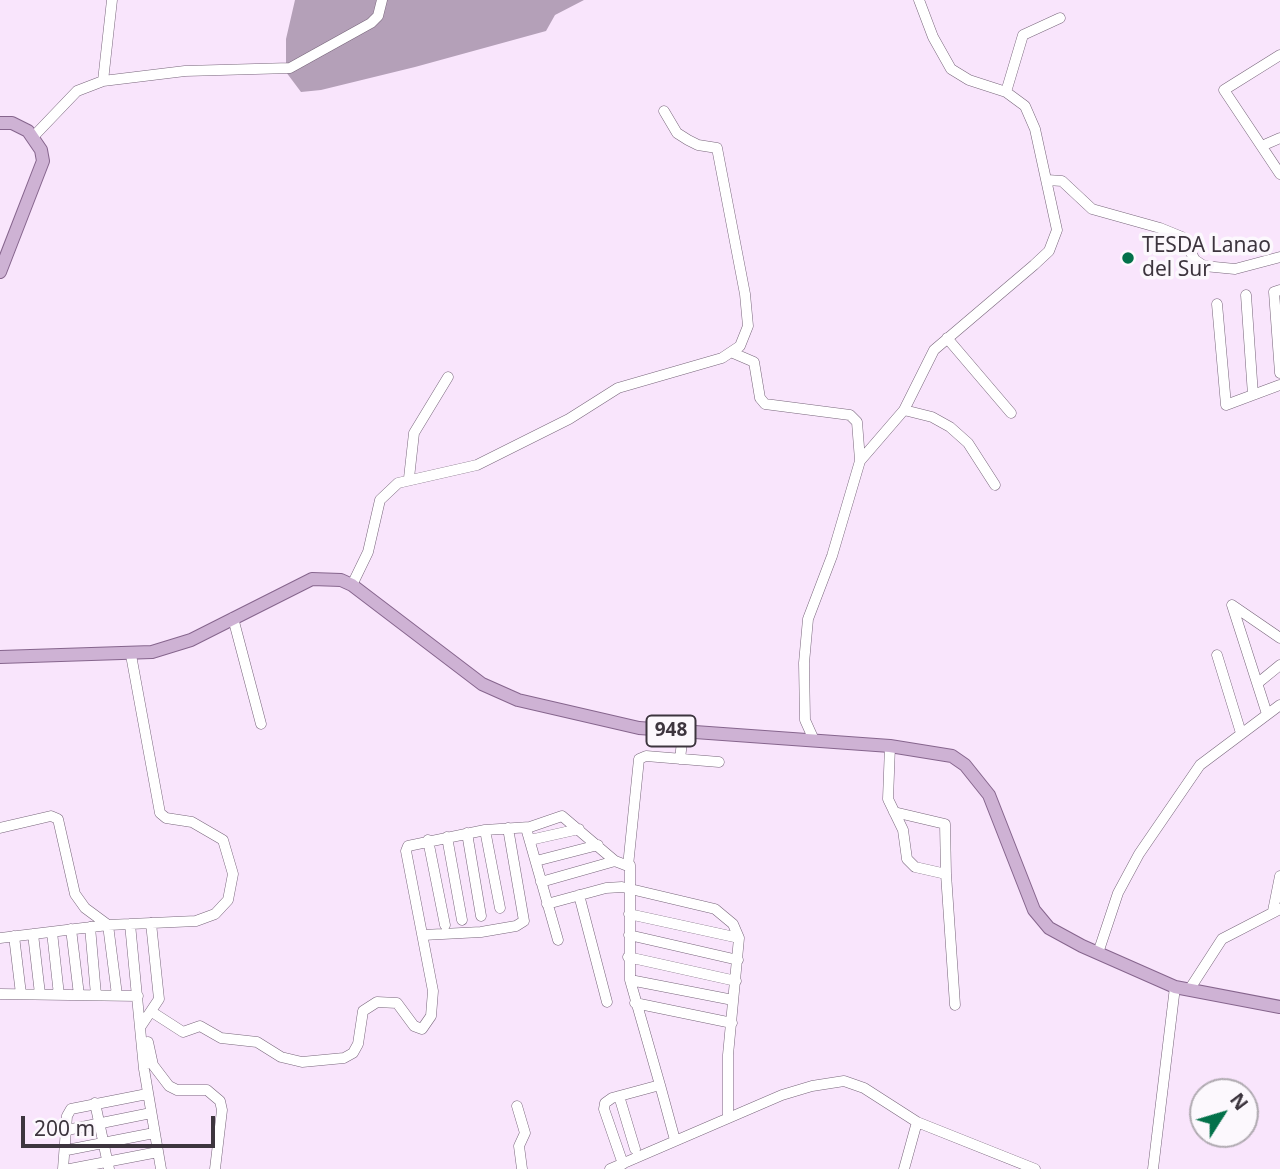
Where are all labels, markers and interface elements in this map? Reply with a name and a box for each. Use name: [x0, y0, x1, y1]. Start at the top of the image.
place label: TESDA Lanao del Sur: [1142, 233, 1271, 283]
marker: TESDA Lanao del Sur: [1120, 250, 1136, 266]
road number: 948: [646, 716, 696, 746]
north arrow: [1189, 1078, 1259, 1148]
text: N: [1224, 1088, 1254, 1116]
scale bar: [24, 1102, 219, 1146]
text: 200 m: [34, 1114, 95, 1142]

